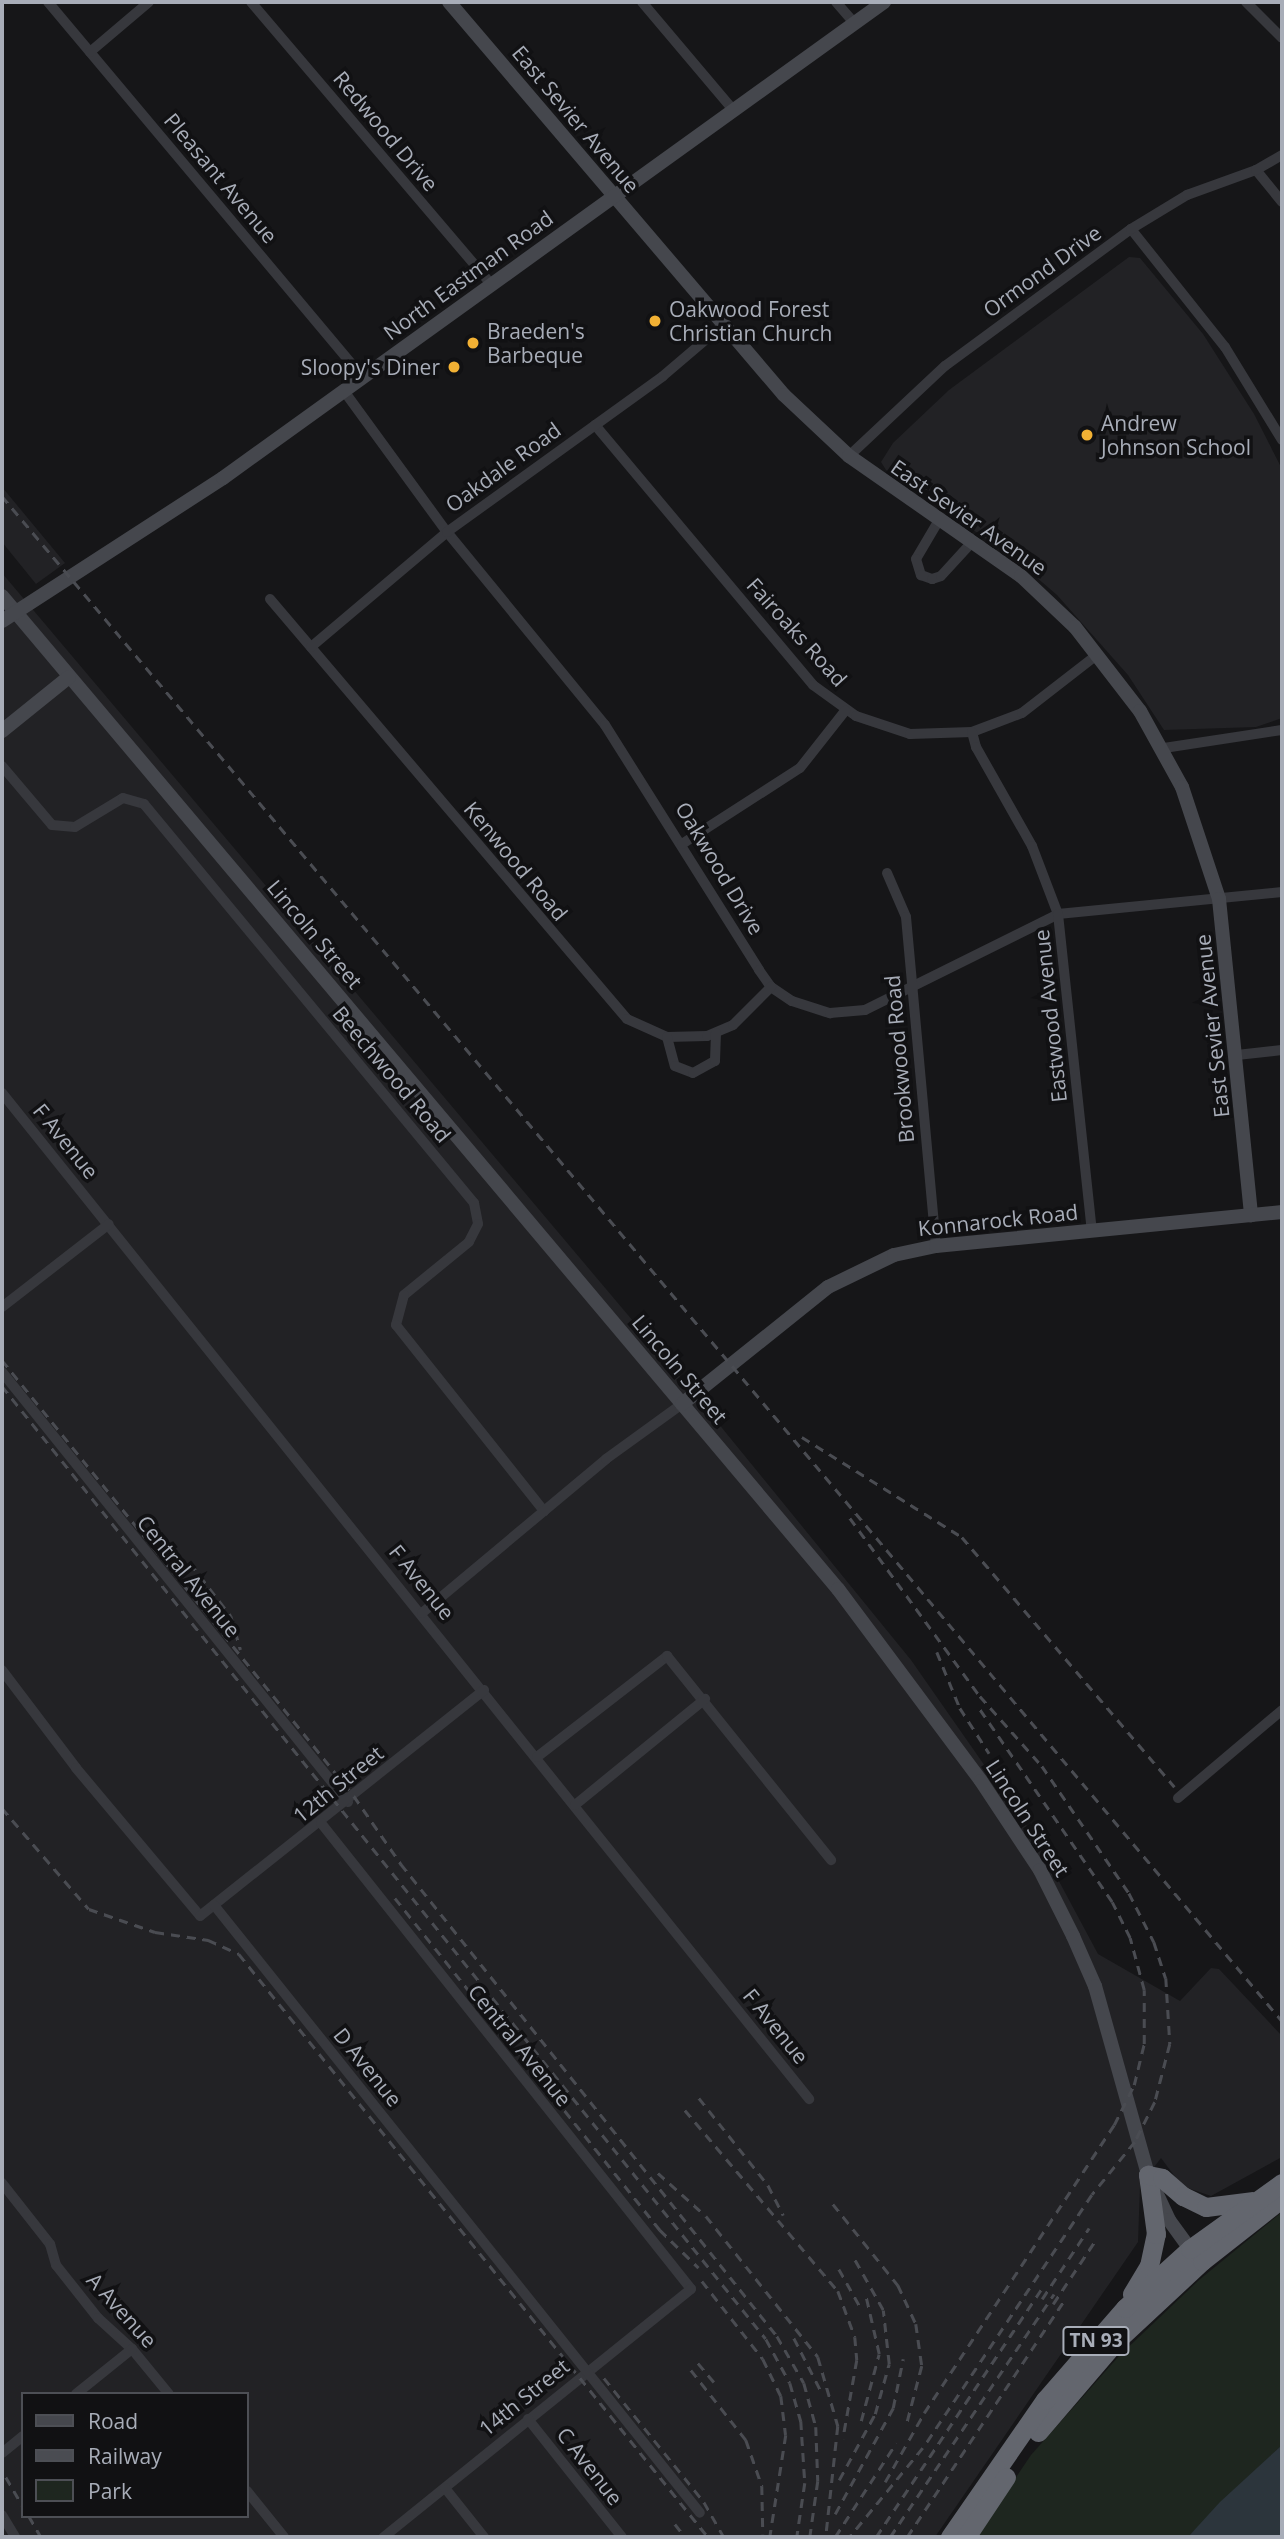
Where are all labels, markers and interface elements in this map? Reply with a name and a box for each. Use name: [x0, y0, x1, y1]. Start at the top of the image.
street label: East Sevier Avenue: [507, 40, 645, 198]
street label: Redwood Drive: [329, 66, 443, 196]
street label: Pleasant Avenue: [159, 108, 283, 248]
street label: North Eastman Road: [378, 205, 558, 345]
street label: Ormond Drive: [978, 220, 1106, 322]
place label: Oakwood Forest Christian Church: [669, 296, 832, 346]
marker: Oakwood Forest Christian Church: [647, 313, 663, 329]
place label: Braeden's Barbeque: [487, 318, 585, 368]
marker: Braeden's Barbeque: [465, 335, 481, 351]
place label: Sloopy's Diner: [301, 354, 440, 380]
marker: Sloopy's Diner: [446, 359, 462, 375]
place label: Andrew Johnson School: [1101, 410, 1251, 460]
street label: Oakdale Road: [440, 417, 566, 517]
marker: Andrew Johnson School: [1079, 427, 1095, 443]
street label: East Sevier Avenue: [886, 454, 1052, 580]
street label: Fairoaks Road: [742, 573, 852, 691]
street label: Kenwood Road: [459, 796, 573, 926]
street label: Oakwood Drive: [670, 797, 770, 939]
street label: Lincoln Street: [262, 875, 368, 993]
street label: Eastwood Avenue: [1028, 928, 1072, 1104]
street label: East Sevier Avenue: [1190, 933, 1234, 1119]
street label: Brookwood Road: [879, 974, 919, 1144]
street label: Beechwood Road: [328, 1001, 456, 1147]
street label: F Avenue: [28, 1098, 104, 1184]
street label: Konnarock Road: [917, 1199, 1079, 1241]
street label: Lincoln Street: [627, 1310, 733, 1428]
street label: Central Avenue: [132, 1510, 246, 1642]
street label: F Avenue: [384, 1539, 460, 1625]
street label: 12th Street: [288, 1740, 388, 1828]
street label: Lincoln Street: [981, 1755, 1075, 1881]
street label: Central Avenue: [463, 1979, 577, 2111]
street label: F Avenue: [738, 1983, 814, 2069]
street label: D Avenue: [329, 2023, 407, 2111]
street label: A Avenue: [82, 2267, 162, 2353]
road number: TN 93: [1061, 2326, 1131, 2356]
street label: 14th Street: [474, 2353, 574, 2441]
legend: [21, 2392, 248, 2518]
text: Road: [88, 2407, 138, 2435]
street label: C Avenue: [552, 2422, 628, 2510]
text: Railway: [88, 2442, 162, 2470]
text: Park: [88, 2477, 132, 2505]

